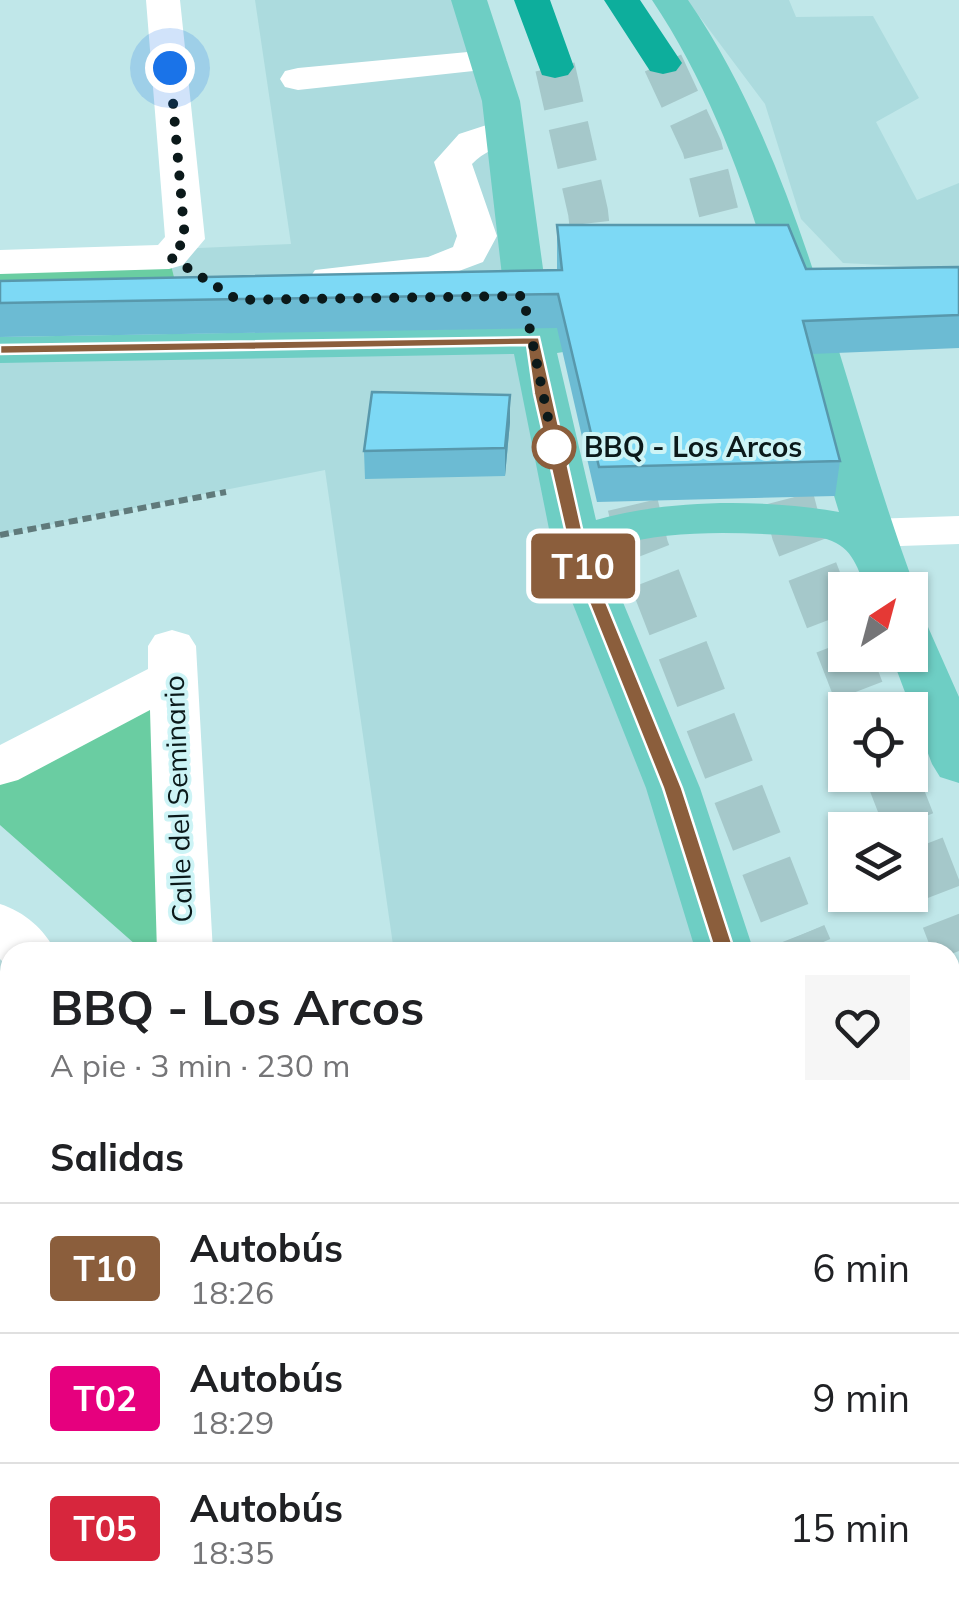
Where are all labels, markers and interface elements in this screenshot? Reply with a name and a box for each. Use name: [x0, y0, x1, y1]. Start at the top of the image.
your location: [145, 43, 195, 93]
marker: BBQ - Los Arcos: [533, 426, 575, 468]
place label: BBQ - Los Arcos: [584, 429, 802, 464]
line badge: T10: [526, 534, 640, 598]
text: T10: [551, 544, 615, 588]
north arrow: [828, 572, 928, 672]
map controls: [828, 572, 928, 912]
street label: Calle del Seminario: [156, 675, 199, 923]
button: locate: [828, 692, 928, 792]
button: layers: [828, 812, 928, 912]
button: heart: [805, 975, 910, 1080]
text: BBQ - Los Arcos: [50, 977, 424, 1037]
text: A pie · 3 min · 230 m: [50, 1045, 350, 1085]
text: Salidas: [50, 1133, 184, 1181]
text: Autobús: [190, 1224, 343, 1272]
text: 6 min: [813, 1244, 910, 1292]
text: T10: [73, 1246, 137, 1290]
text: 18:26: [190, 1272, 274, 1312]
text: Autobús: [190, 1354, 343, 1402]
text: 9 min: [813, 1374, 910, 1422]
text: T02: [73, 1376, 137, 1420]
text: 18:29: [190, 1402, 274, 1442]
text: Autobús: [190, 1484, 343, 1532]
text: 15 min: [790, 1504, 910, 1552]
text: T05: [73, 1506, 137, 1550]
text: 18:35: [190, 1532, 274, 1572]

